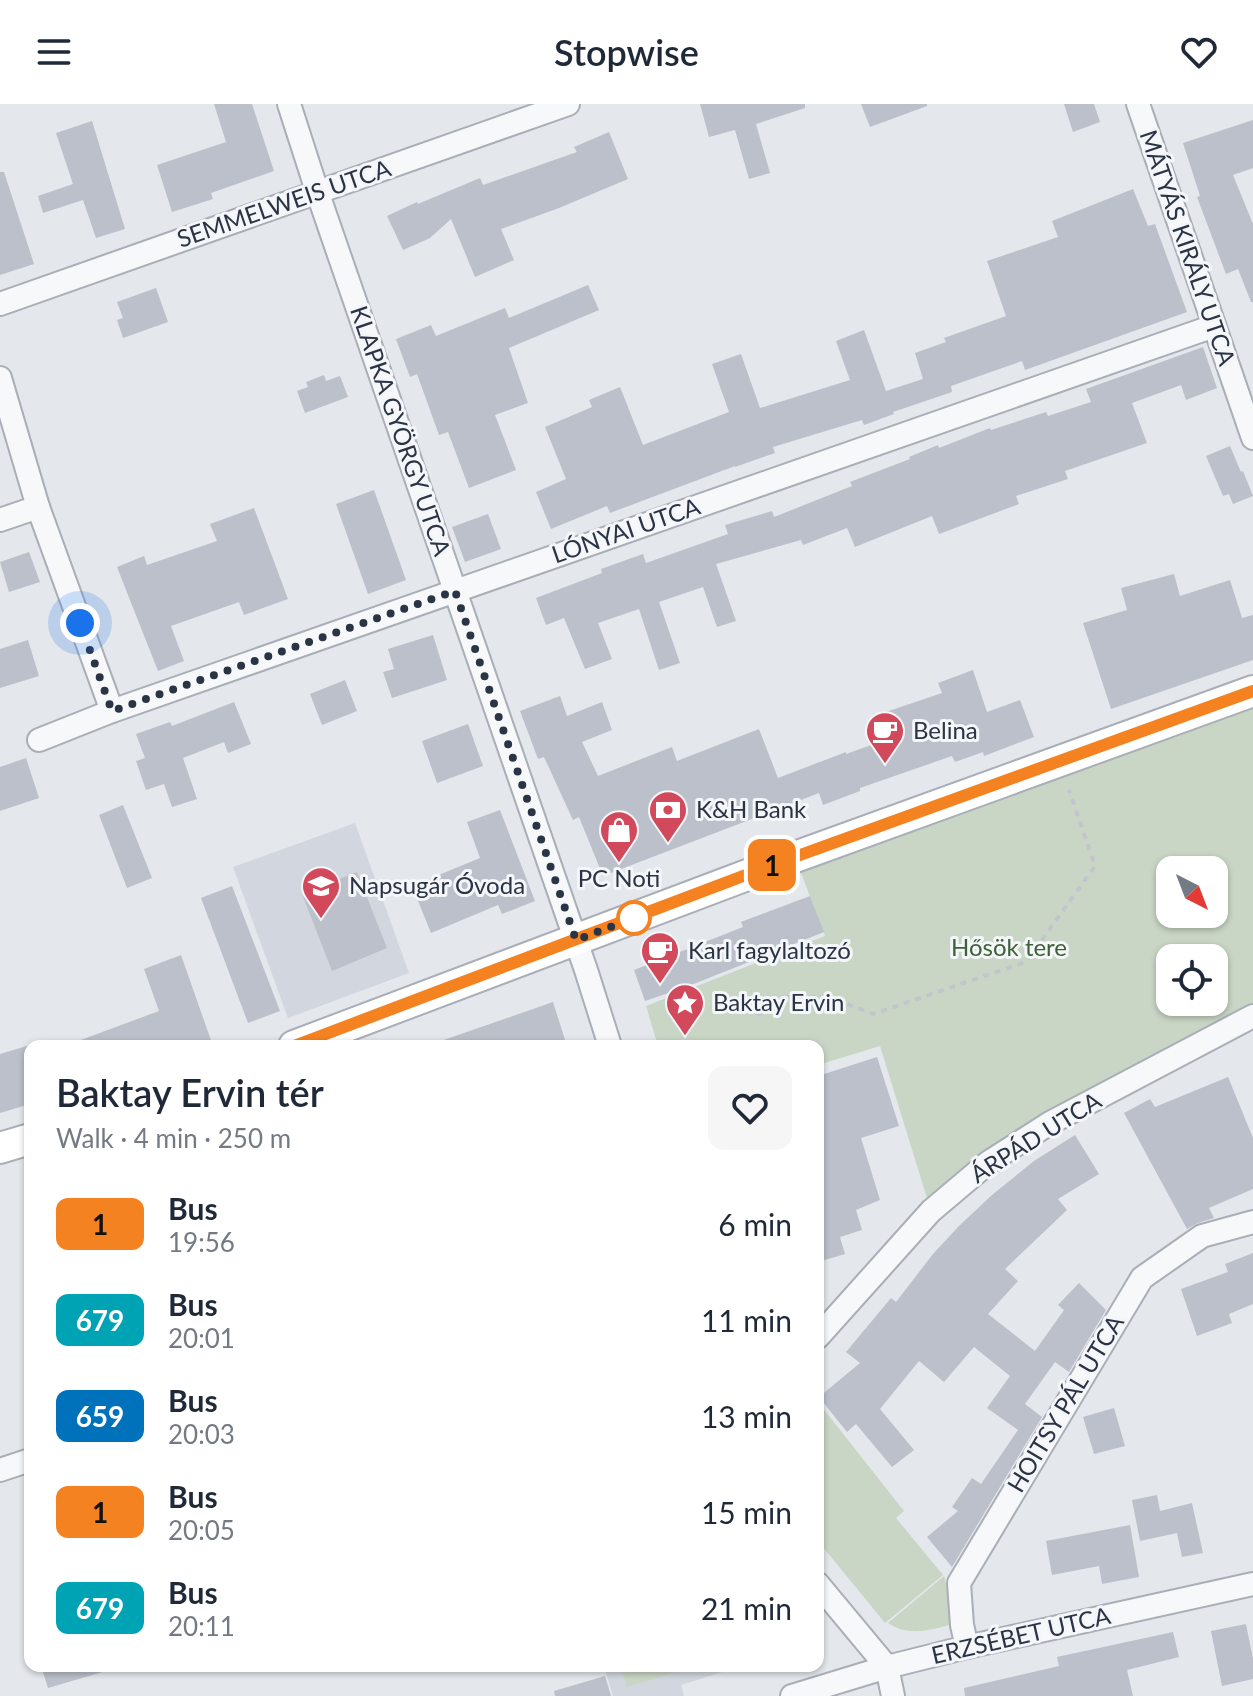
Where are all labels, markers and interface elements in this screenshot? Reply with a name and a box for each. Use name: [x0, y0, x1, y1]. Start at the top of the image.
icon: menu: [32, 30, 76, 74]
text: Stopwise: [554, 30, 699, 74]
icon: heart: [1177, 30, 1221, 74]
street label: MÁTYÁS KIRÁLY UTCA: [1134, 126, 1243, 370]
street label: SEMMELWEIS UTCA: [173, 152, 395, 253]
street label: KLAPKA GYÖRGY UTCA: [345, 302, 458, 560]
street label: LÓNYAI UTCA: [548, 490, 704, 568]
your location: [60, 603, 100, 643]
cafe icon: Belina: [864, 710, 906, 765]
place label: Belina: [913, 715, 978, 744]
bank icon: K&H Bank: [647, 789, 689, 844]
place label: K&H Bank: [696, 794, 807, 823]
shop icon: PC Noti: [598, 809, 640, 864]
line badge: 1: [746, 839, 798, 891]
text: 1: [764, 848, 780, 882]
north arrow: [1156, 856, 1228, 928]
map controls: [1156, 856, 1228, 1016]
place label: PC Noti: [578, 863, 660, 892]
school or university icon: Napsugár Óvoda: [300, 865, 342, 920]
place label: Napsugár Óvoda: [349, 870, 525, 899]
unlabelled marker: [617, 901, 651, 935]
cafe icon: Karl fagylaltozó: [639, 930, 681, 985]
park label: Hősök tere: [951, 932, 1067, 961]
place label: Karl fagylaltozó: [688, 935, 851, 964]
button: locate: [1156, 944, 1228, 1016]
place icon: Baktay Ervin: [664, 982, 706, 1037]
place label: Baktay Ervin: [713, 987, 844, 1016]
button: heart: [708, 1066, 792, 1150]
text: Baktay Ervin tér: [56, 1069, 324, 1115]
street label: ÁRPÁD UTCA: [965, 1085, 1106, 1188]
text: Walk · 4 min · 250 m: [56, 1122, 291, 1154]
text: Bus: [168, 1190, 218, 1226]
text: 6 min: [718, 1206, 792, 1242]
text: 1: [92, 1207, 108, 1241]
text: 19:56: [168, 1226, 235, 1258]
text: Bus: [168, 1286, 218, 1322]
text: 11 min: [701, 1302, 792, 1338]
text: 679: [76, 1303, 124, 1337]
street label: HOITSY PÁL UTCA: [1000, 1309, 1129, 1497]
text: 20:01: [168, 1322, 235, 1354]
text: Bus: [168, 1382, 218, 1418]
text: 13 min: [701, 1398, 792, 1434]
text: 659: [76, 1399, 124, 1433]
text: 20:03: [168, 1418, 235, 1450]
text: Bus: [168, 1478, 218, 1514]
text: 15 min: [701, 1494, 792, 1530]
text: 1: [92, 1495, 108, 1529]
text: 20:05: [168, 1514, 235, 1546]
text: Bus: [168, 1574, 218, 1610]
text: 21 min: [701, 1590, 792, 1626]
text: 679: [76, 1591, 124, 1625]
street label: ERZSÉBET UTCA: [928, 1600, 1114, 1669]
text: 20:11: [168, 1610, 235, 1642]

